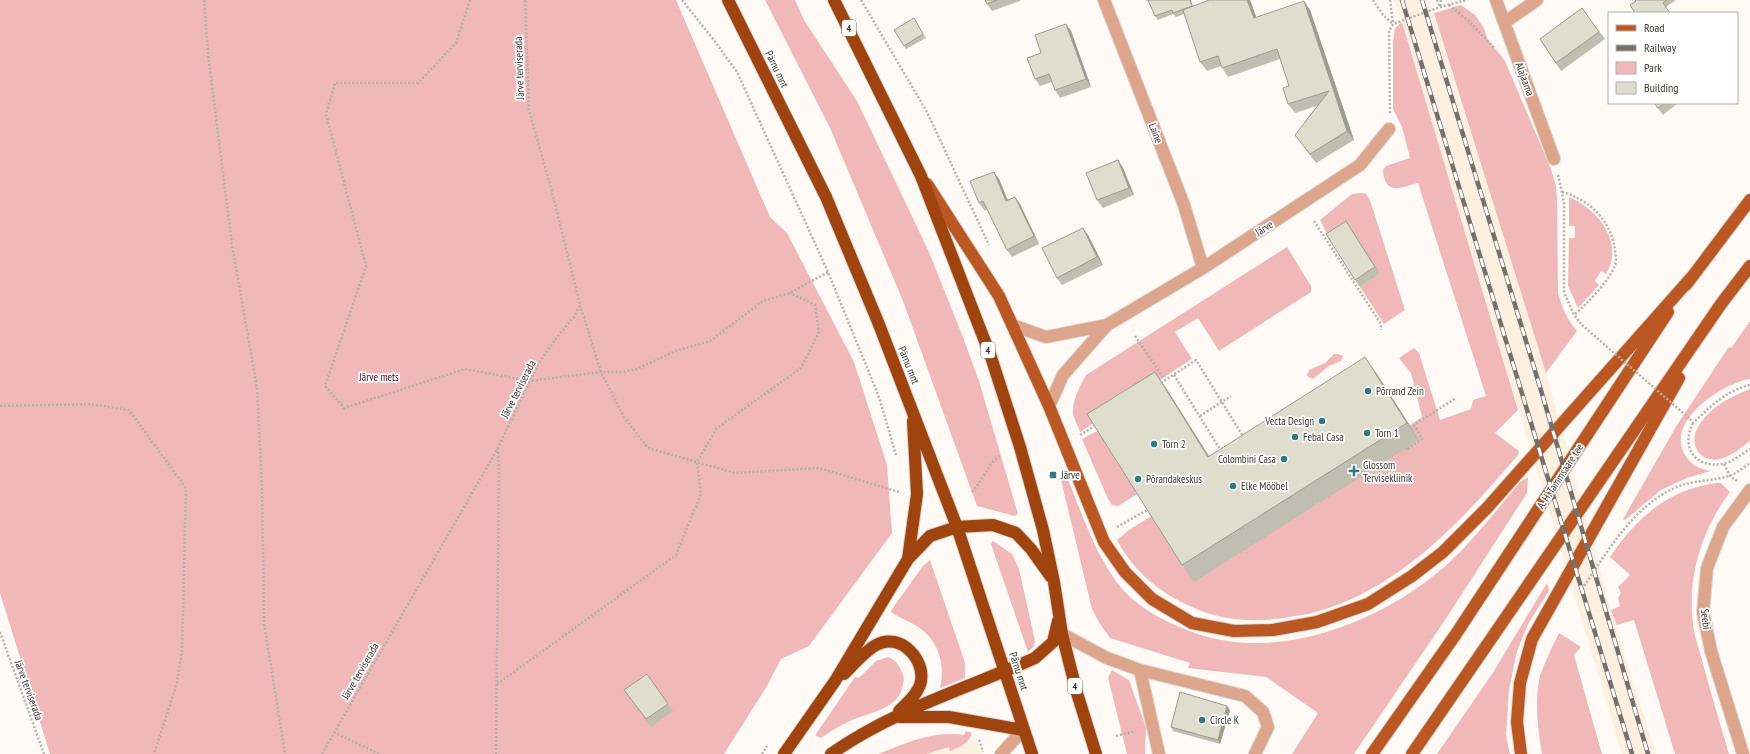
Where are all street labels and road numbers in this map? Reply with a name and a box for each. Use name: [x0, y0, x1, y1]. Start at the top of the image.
road number: 4: [842, 20, 856, 36]
street label: Järve terviserada: [511, 36, 527, 101]
street label: Pärnu mnt: [762, 48, 792, 90]
street label: Alajaama: [1512, 60, 1538, 98]
street label: Laine: [1146, 121, 1166, 146]
street label: Järve: [1251, 217, 1276, 240]
road number: 4: [981, 342, 995, 358]
street label: Pärnu mnt: [895, 344, 923, 386]
street label: Järve terviserada: [497, 358, 539, 421]
street label: A. H. Tammsaare tee: [1534, 440, 1587, 511]
street label: Seebi: [1698, 608, 1714, 630]
street label: Järve terviserada: [338, 640, 382, 703]
street label: Pärnu mnt: [1006, 650, 1032, 692]
street label: Järve terviserada: [11, 657, 46, 722]
road number: 4: [1068, 678, 1082, 694]

